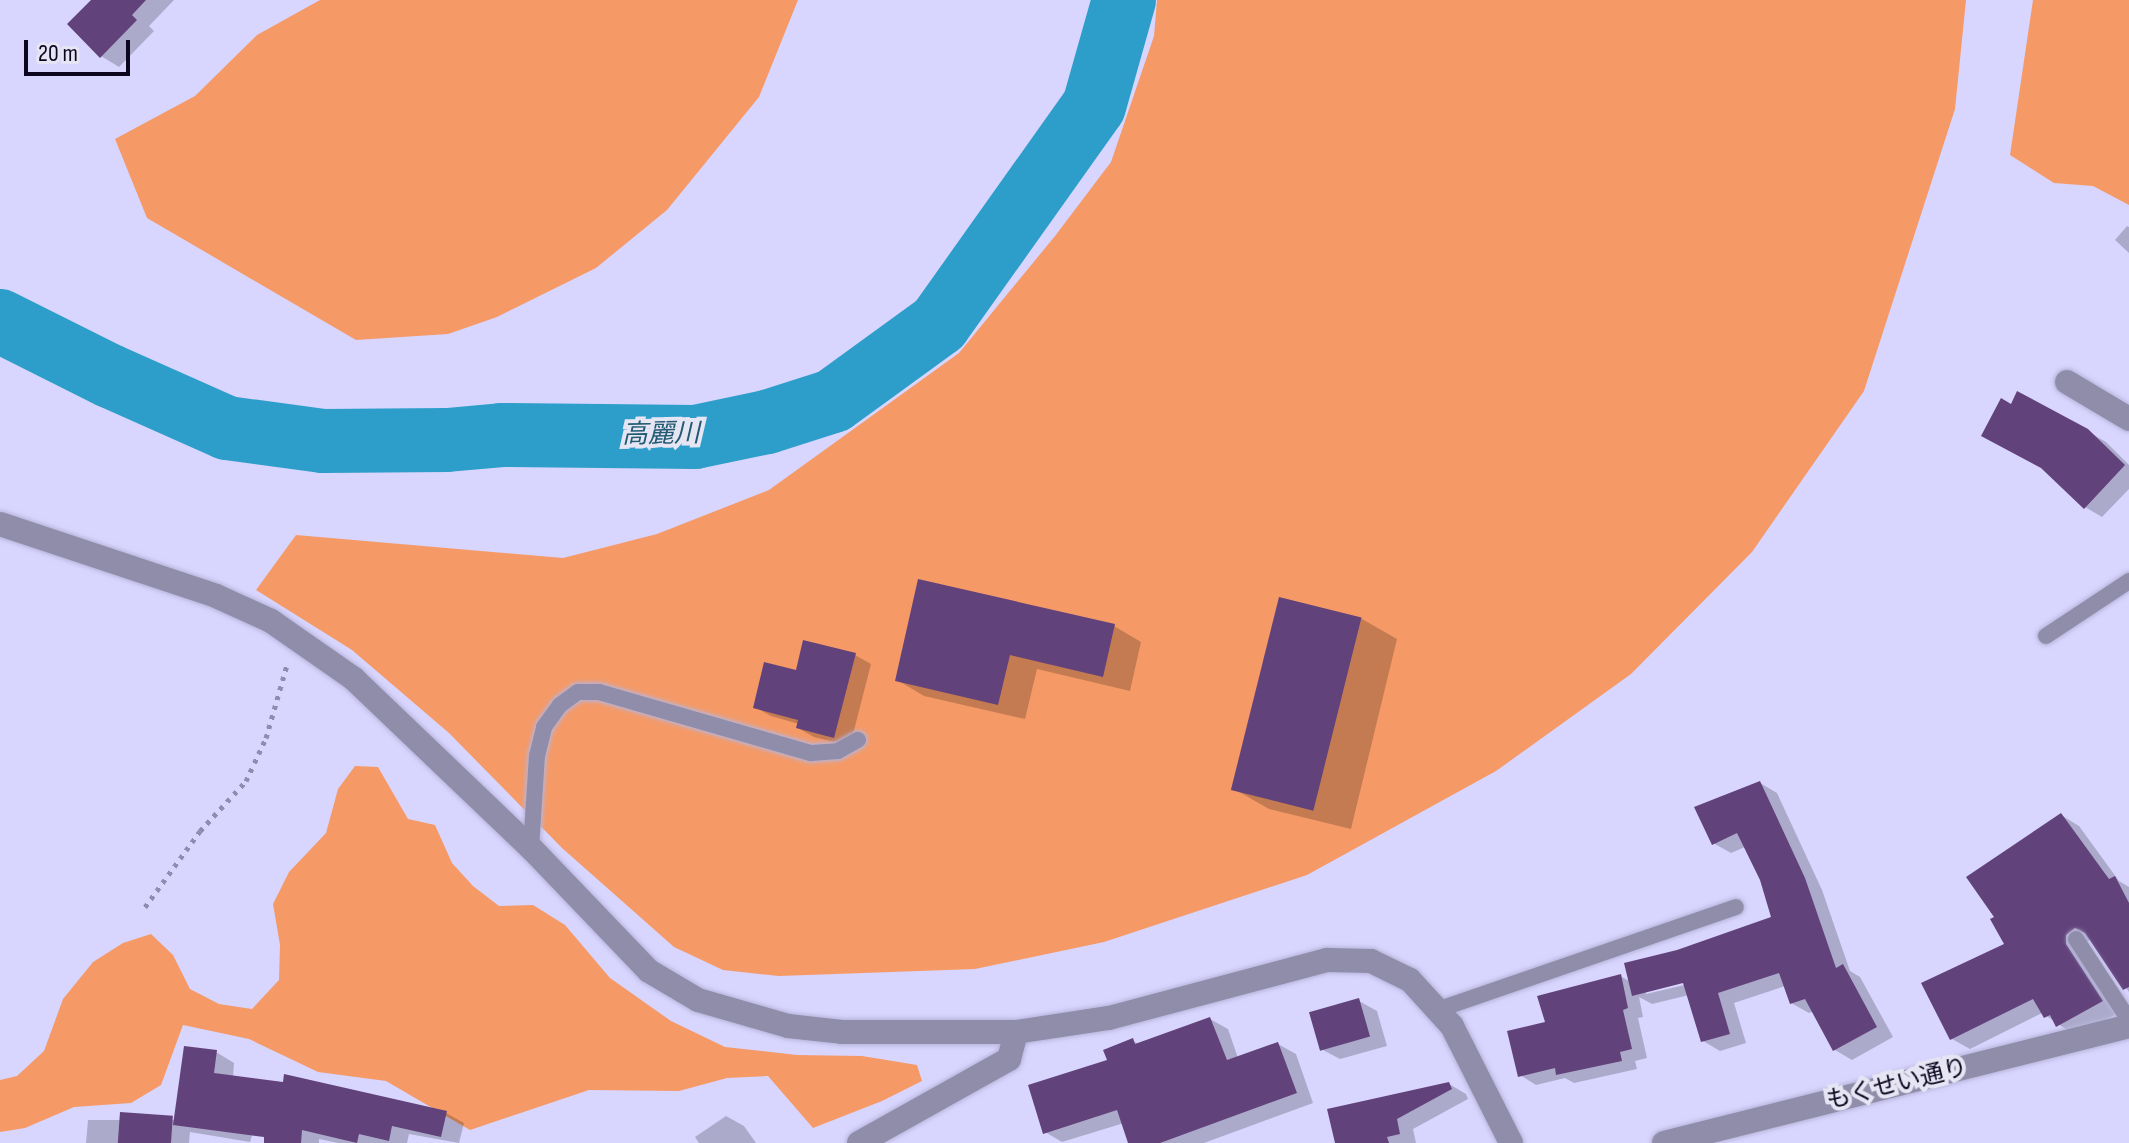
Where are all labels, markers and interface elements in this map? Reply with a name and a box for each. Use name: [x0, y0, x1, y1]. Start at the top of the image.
scale bar: [28, 24, 134, 74]
text: 20 m: [38, 39, 78, 68]
water label: 高麗川: [622, 419, 700, 451]
street label: もくせい通り: [1824, 1053, 1970, 1115]

